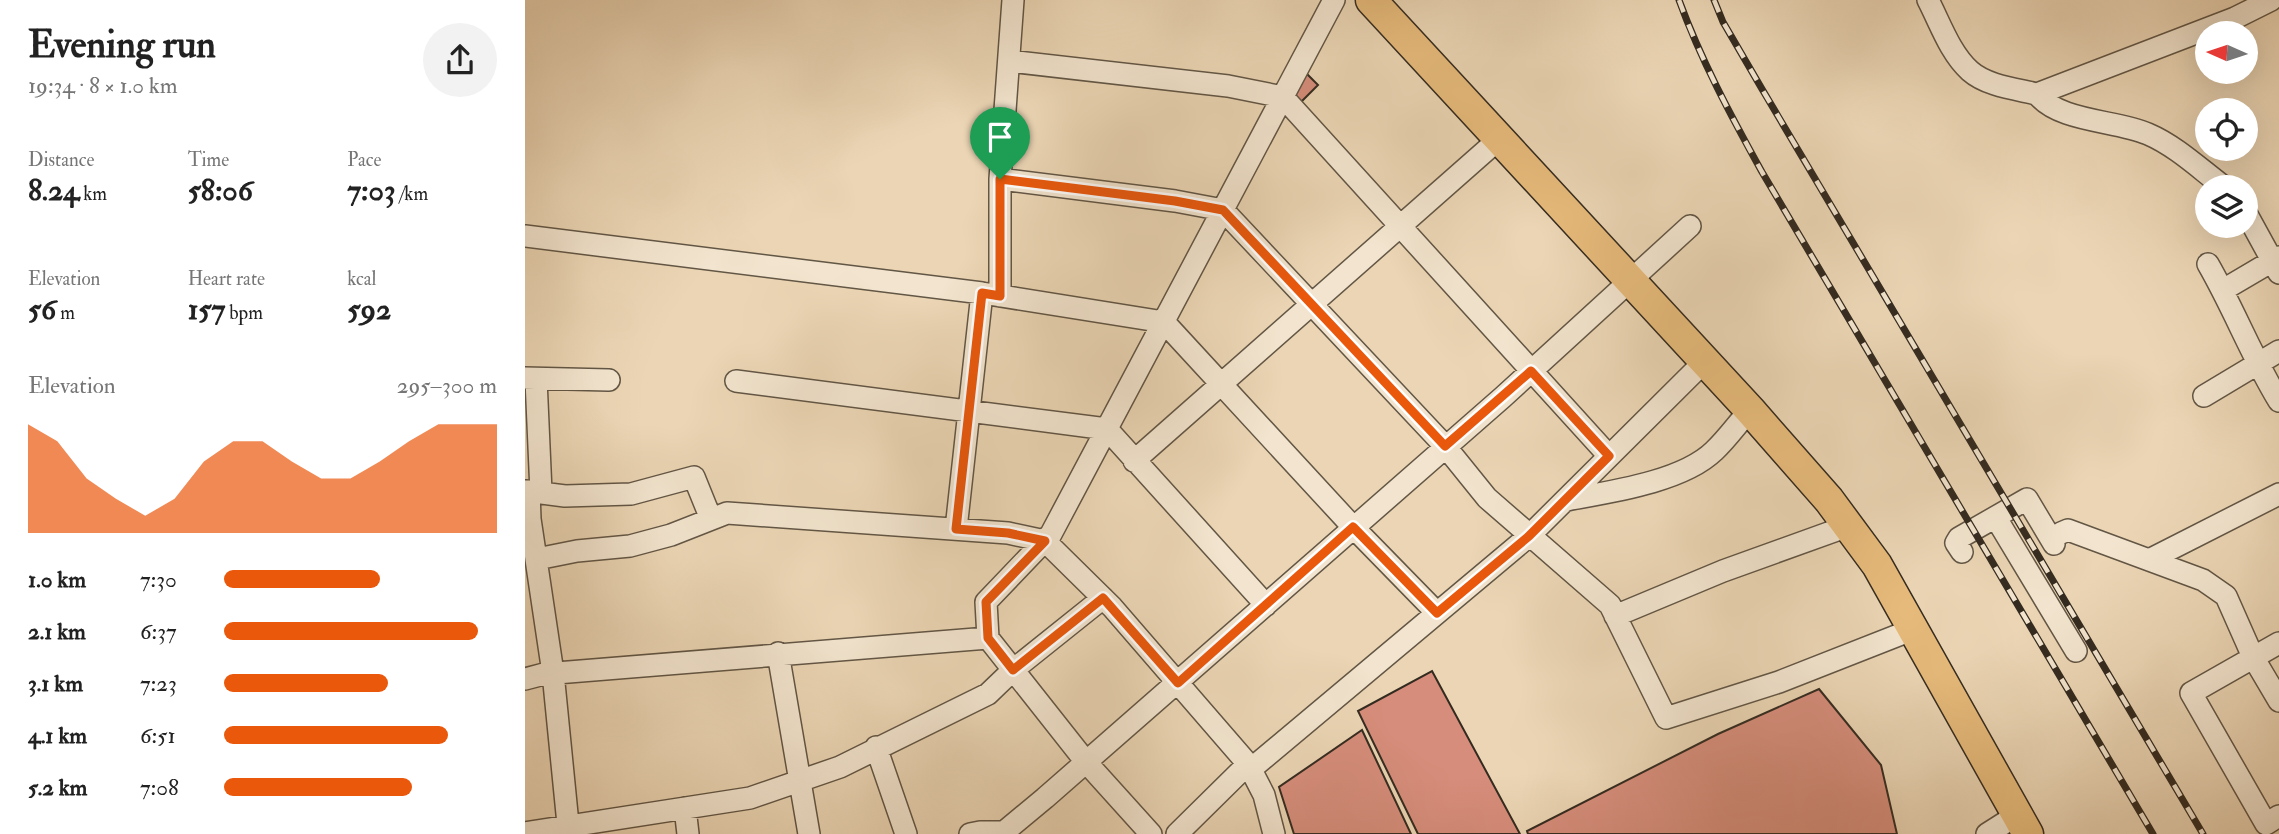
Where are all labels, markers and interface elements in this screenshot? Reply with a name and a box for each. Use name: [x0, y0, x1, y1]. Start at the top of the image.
text: Evening run: [28, 21, 216, 69]
north arrow: [2195, 21, 2257, 84]
map controls: [2195, 21, 2258, 238]
button: share: [423, 23, 497, 97]
text: 19:34 · 8 × 1.0 km: [28, 71, 178, 100]
button: locate: [2195, 98, 2258, 161]
pin: [970, 107, 1030, 179]
icon: arrive: [981, 118, 1019, 156]
text: Distance: [28, 148, 94, 172]
text: Time: [188, 148, 229, 172]
text: Pace: [347, 148, 381, 172]
text: 8.24: [28, 172, 79, 209]
text: 58:06: [188, 172, 253, 209]
text: 7:03: [347, 172, 395, 209]
button: layers: [2195, 175, 2258, 238]
text: km: [79, 182, 107, 206]
text: /km: [395, 182, 428, 206]
text: Elevation: [28, 267, 100, 291]
text: Heart rate: [188, 267, 265, 291]
text: kcal: [347, 267, 376, 291]
text: 56: [28, 291, 56, 328]
text: 157: [188, 291, 225, 328]
text: 592: [347, 291, 391, 328]
text: m: [56, 301, 75, 325]
text: bpm: [225, 301, 263, 325]
text: Elevation: [28, 371, 116, 400]
text: 295–300 m: [397, 371, 497, 400]
text: 1.0 km: [28, 565, 86, 594]
text: 7:30: [140, 565, 177, 594]
text: 2.1 km: [28, 617, 86, 646]
text: 6:37: [140, 617, 177, 646]
text: 3.1 km: [28, 669, 83, 698]
text: 7:23: [140, 669, 177, 698]
text: 4.1 km: [28, 721, 87, 750]
text: 6:51: [140, 721, 176, 750]
text: 5.2 km: [28, 773, 87, 802]
text: 7:08: [140, 773, 179, 802]

